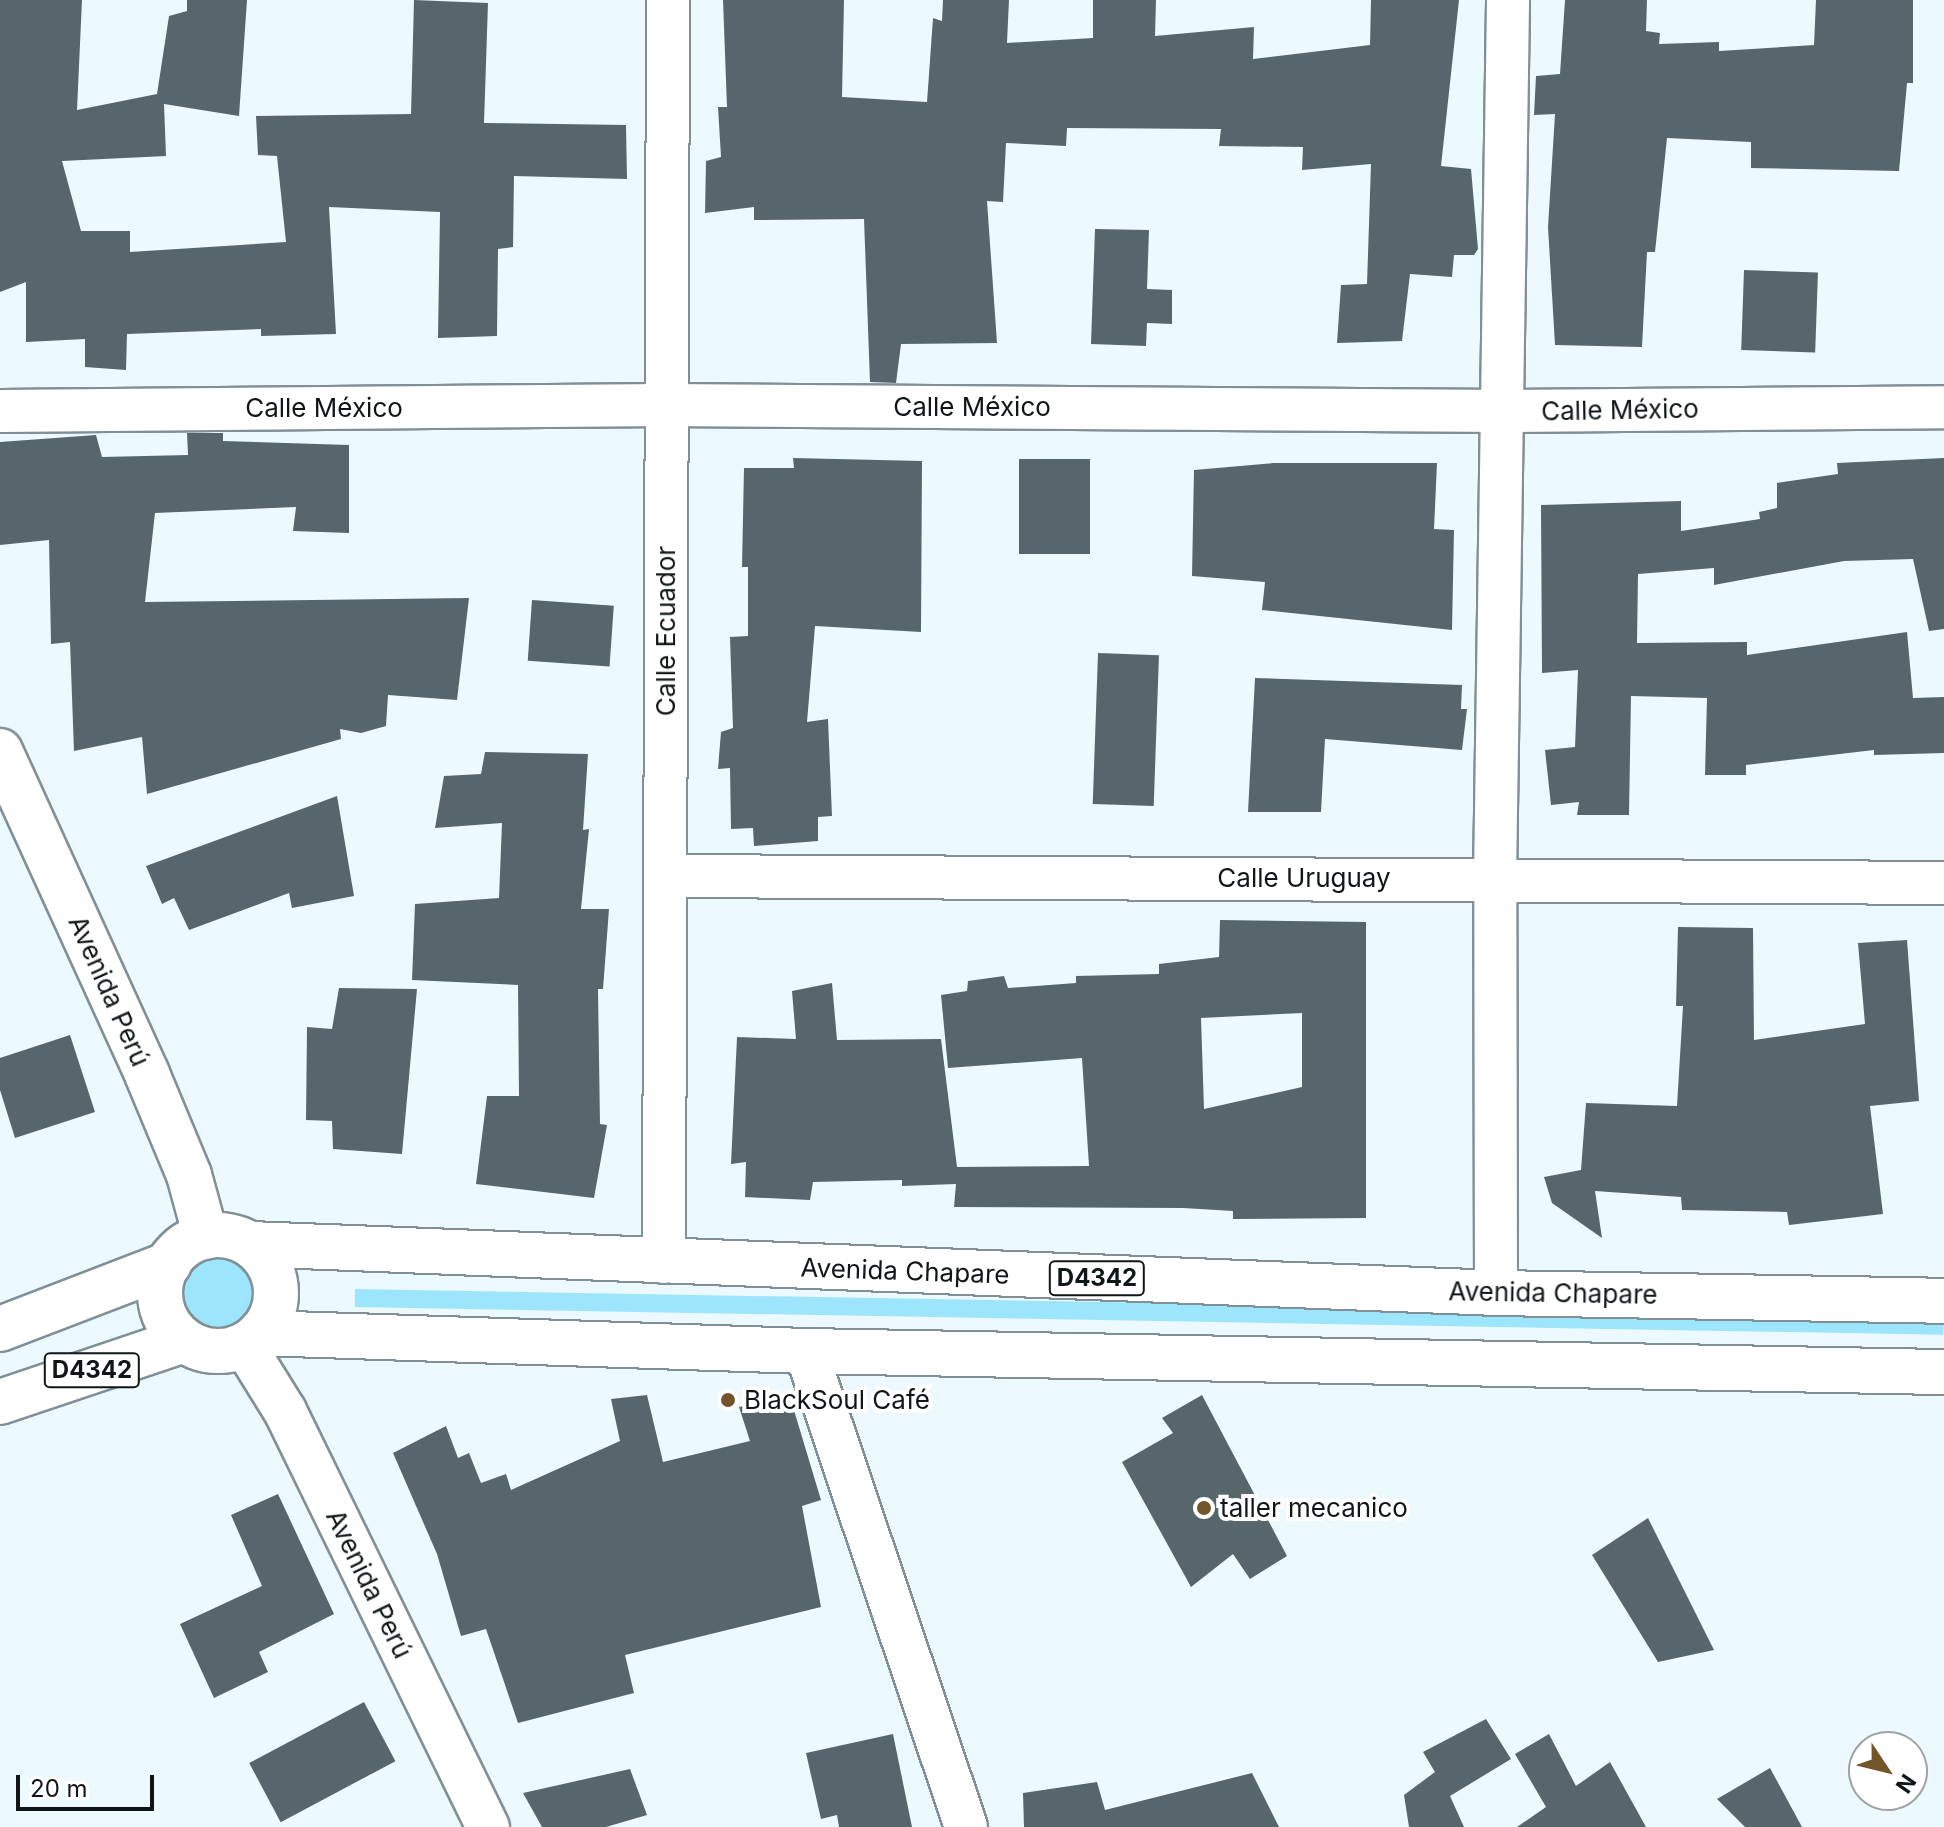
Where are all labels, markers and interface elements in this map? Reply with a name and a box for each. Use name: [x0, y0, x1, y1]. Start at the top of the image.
street label: Calle México: [893, 391, 1051, 423]
street label: Calle México: [245, 392, 403, 424]
street label: Calle México: [1541, 393, 1699, 427]
street label: Calle Ecuador: [650, 546, 682, 716]
street label: Calle Uruguay: [1217, 862, 1391, 894]
street label: Avenida Perú: [62, 911, 156, 1071]
street label: Avenida Chapare: [800, 1252, 1010, 1290]
road number: D4342: [1047, 1258, 1147, 1298]
street label: Avenida Chapare: [1448, 1276, 1658, 1310]
road number: D4342: [42, 1350, 142, 1390]
place label: BlackSoul Café: [744, 1384, 930, 1416]
marker: BlackSoul Café: [719, 1391, 737, 1409]
place label: taller mecanico: [1220, 1492, 1408, 1524]
marker: taller mecanico: [1195, 1499, 1213, 1517]
street label: Avenida Perú: [320, 1504, 418, 1664]
north arrow: [1848, 1731, 1928, 1811]
scale bar: [20, 1759, 158, 1809]
text: N: [1891, 1769, 1921, 1798]
text: 20 m: [30, 1774, 88, 1803]

